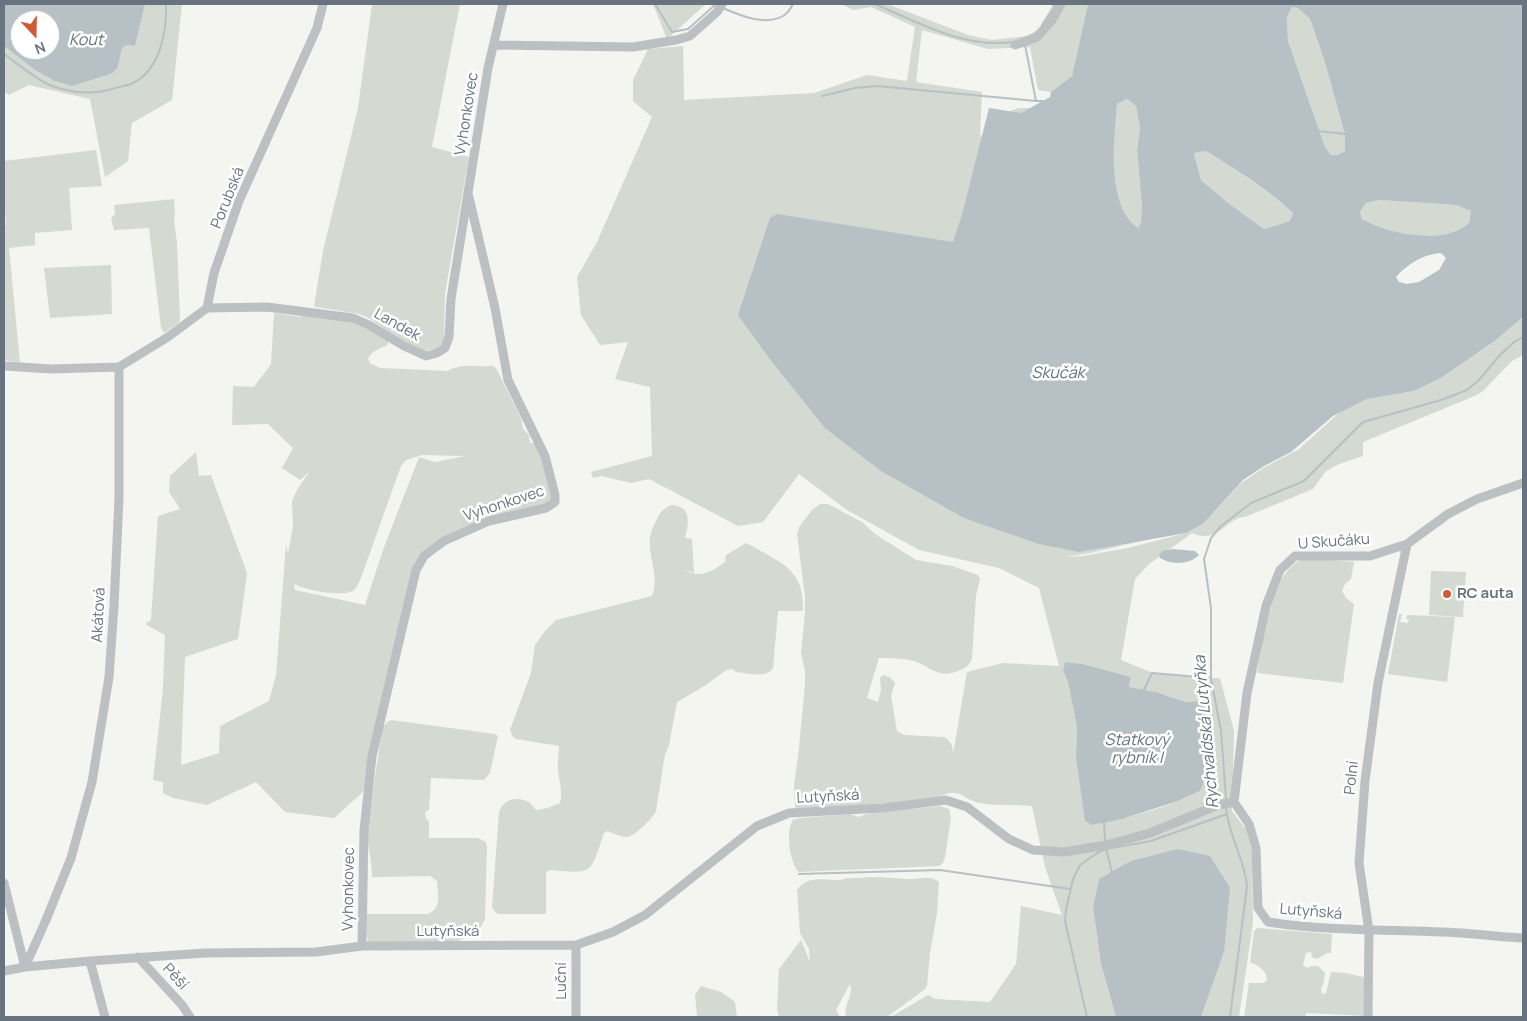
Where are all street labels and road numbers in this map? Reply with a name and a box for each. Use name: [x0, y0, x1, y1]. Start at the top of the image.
street label: Vyhonkovec: [452, 71, 482, 157]
street label: Porubská: [208, 165, 248, 231]
street label: Landek: [371, 305, 423, 345]
street label: Vyhonkovec: [461, 482, 547, 526]
street label: U Skučáku: [1297, 531, 1371, 553]
street label: Akátová: [89, 587, 109, 643]
street label: Polní: [1341, 760, 1363, 796]
street label: Lutyňská: [796, 786, 860, 808]
street label: Vyhonkovec: [339, 847, 359, 931]
street label: Lutyňská: [1279, 900, 1343, 924]
street label: Lutyňská: [417, 923, 479, 941]
street label: Pěší: [159, 960, 191, 994]
street label: Luční: [553, 962, 571, 1000]

